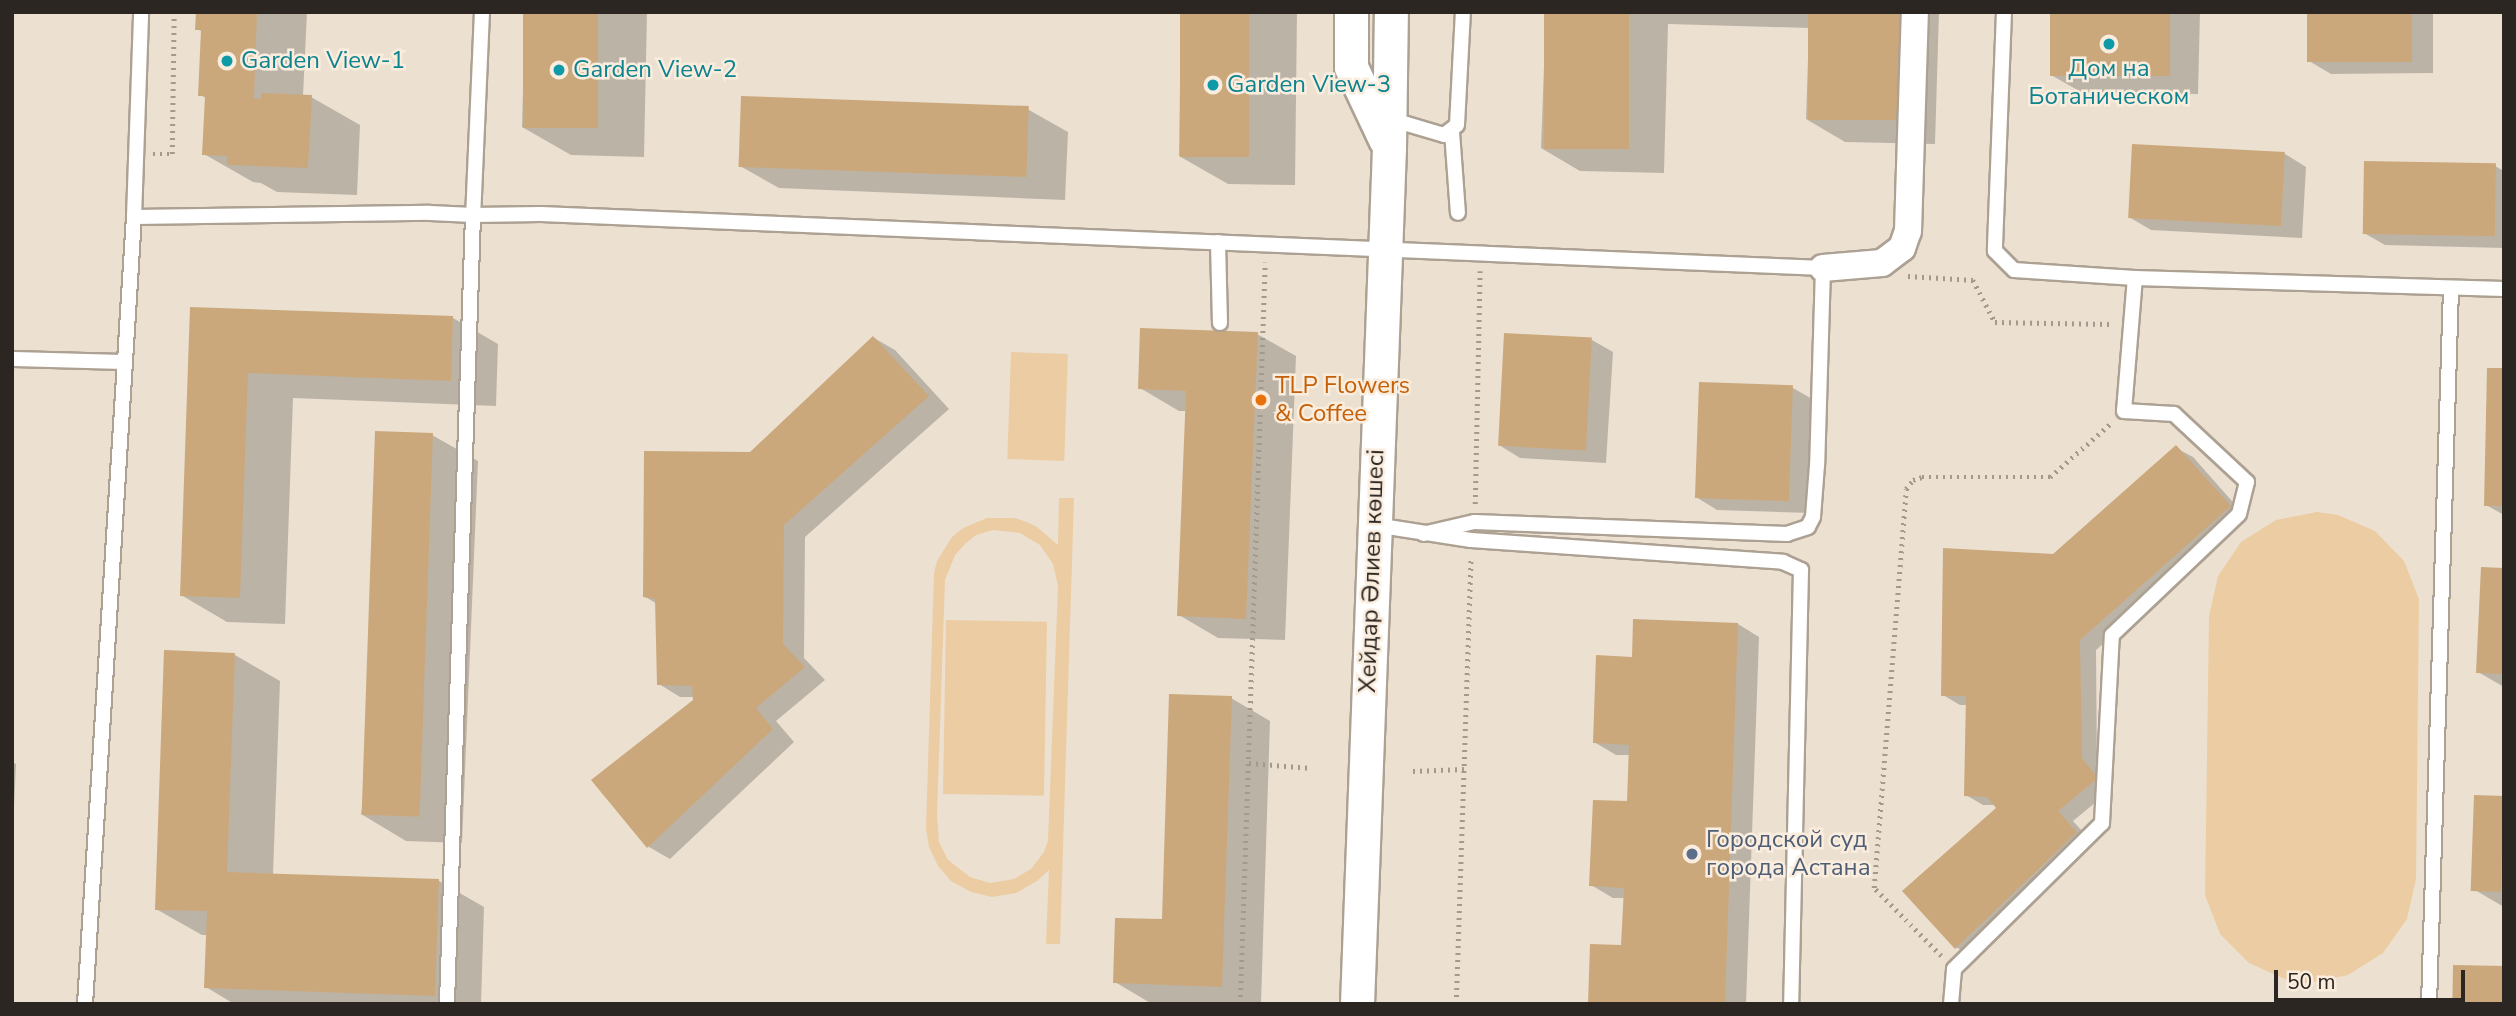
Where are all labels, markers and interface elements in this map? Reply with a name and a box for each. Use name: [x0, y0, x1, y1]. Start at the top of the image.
marker: Дом на Ботаническом: [2101, 36, 2117, 52]
place label: Garden View-1: [241, 47, 405, 75]
marker: Garden View-1: [219, 53, 235, 69]
place label: Дом на Ботаническом: [2029, 55, 2189, 111]
place label: Garden View-2: [573, 56, 737, 84]
marker: Garden View-2: [551, 62, 567, 78]
place label: Garden View-3: [1227, 71, 1391, 99]
marker: Garden View-3: [1205, 77, 1221, 93]
place label: TLP Flowers & Coffee: [1275, 372, 1410, 428]
marker: TLP Flowers & Coffee: [1253, 392, 1269, 408]
street label: Хейдар Әлиев көшесі: [1353, 449, 1391, 693]
place label: Городской суд города Астана: [1706, 826, 1871, 882]
marker: Городской суд города Астана: [1684, 846, 1700, 862]
scale bar: [2278, 956, 2469, 1000]
text: 50 m: [2287, 968, 2336, 996]

